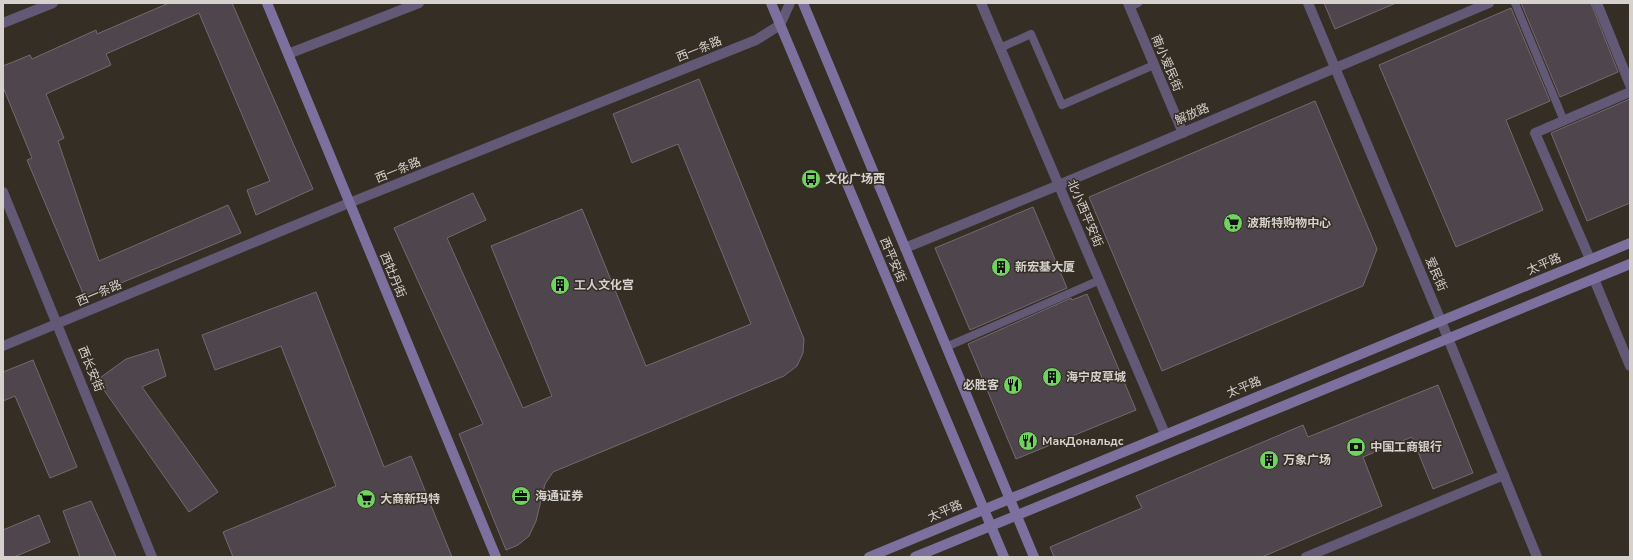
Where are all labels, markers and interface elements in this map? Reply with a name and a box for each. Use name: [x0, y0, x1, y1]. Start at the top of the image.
street label: 南小爱民街: [1148, 32, 1186, 94]
street label: 西一条路: [674, 33, 724, 65]
street label: 解放路: [1172, 100, 1212, 128]
street label: 西一条路: [373, 154, 423, 186]
bus stop icon: 文化广场西: [800, 168, 822, 190]
place label: 文化广场西: [825, 171, 885, 187]
street label: 北小西平安街: [1064, 177, 1106, 249]
supermarket icon: 波斯特购物中心: [1222, 212, 1244, 234]
place label: 波斯特购物中心: [1247, 215, 1331, 231]
street label: 西平安街: [876, 235, 910, 285]
street label: 西牡丹街: [376, 250, 410, 300]
street label: 太平路: [1524, 250, 1564, 278]
street label: 爱民街: [1422, 254, 1450, 294]
building icon: 新宏基大厦: [990, 256, 1012, 278]
place label: 新宏基大厦: [1015, 259, 1075, 275]
building icon: 工人文化宫: [549, 274, 571, 296]
street label: 西一条路: [74, 276, 124, 310]
place label: 工人文化宫: [574, 277, 634, 293]
street label: 西长安街: [75, 344, 107, 394]
building icon: 海宁皮草城: [1041, 366, 1063, 388]
place label: 海宁皮草城: [1066, 369, 1126, 385]
street label: 太平路: [1224, 373, 1264, 401]
restaurant icon: 必胜客: [1002, 374, 1024, 396]
place label: 必胜客: [963, 377, 999, 393]
restaurant icon: МакДональдс: [1017, 430, 1039, 452]
place label: МакДональдс: [1042, 433, 1124, 449]
bank icon: 中国工商银行: [1345, 436, 1367, 458]
place label: 中国工商银行: [1370, 439, 1442, 455]
building icon: 万象广场: [1258, 449, 1280, 471]
place label: 万象广场: [1283, 452, 1331, 468]
office icon: 海通证券: [510, 485, 532, 507]
supermarket icon: 大商新玛特: [355, 488, 377, 510]
place label: 海通证券: [535, 488, 584, 504]
place label: 大商新玛特: [380, 491, 440, 507]
street label: 太平路: [925, 497, 965, 525]

